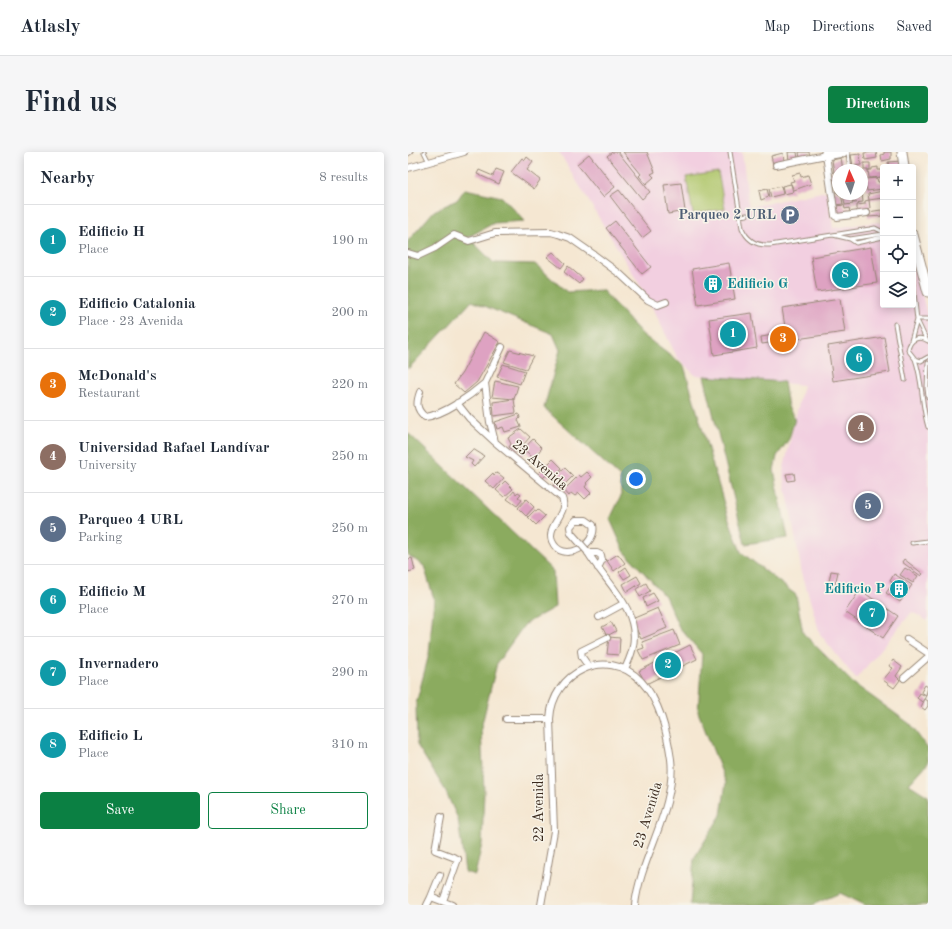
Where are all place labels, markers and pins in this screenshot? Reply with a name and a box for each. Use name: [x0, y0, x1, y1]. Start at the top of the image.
parking icon: Parqueo 2 URL: [779, 204, 801, 226]
place label: Parqueo 2 URL: [678, 208, 776, 222]
pin: 8: [832, 260, 858, 290]
building icon: Edificio G: [702, 273, 724, 295]
place label: Edificio G: [727, 277, 788, 291]
pin: 1: [720, 319, 746, 349]
pin: 3: [770, 324, 796, 354]
pin: 6: [846, 344, 872, 374]
pin: 4: [848, 413, 874, 443]
pin: 5: [855, 491, 881, 521]
building icon: Edificio P: [888, 578, 910, 600]
place label: Edificio P: [824, 582, 885, 596]
pin: 7: [859, 599, 885, 629]
pin: 2: [655, 650, 681, 680]

